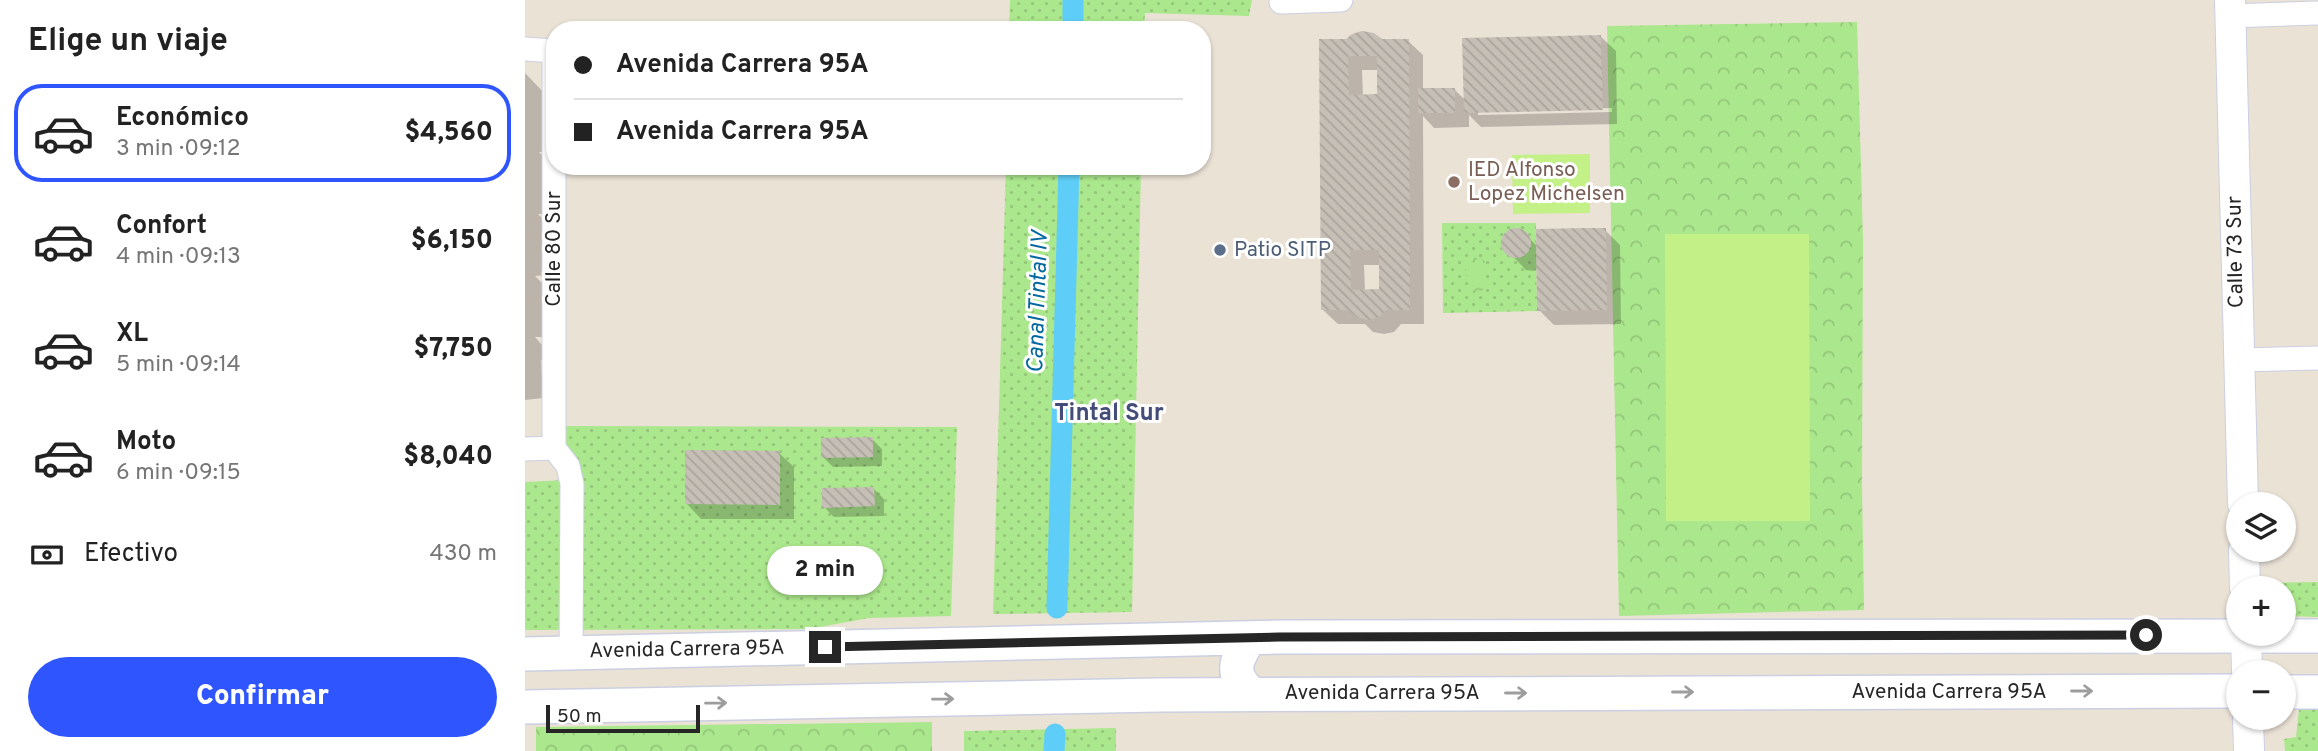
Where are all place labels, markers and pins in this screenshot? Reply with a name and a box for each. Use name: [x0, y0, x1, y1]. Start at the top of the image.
place label: IED Alfonso Lopez Michelsen: [1468, 157, 1625, 208]
marker: IED Alfonso Lopez Michelsen: [1446, 174, 1462, 190]
place label: Patio SITP: [1234, 237, 1331, 264]
marker: Patio SITP: [1212, 242, 1228, 258]

